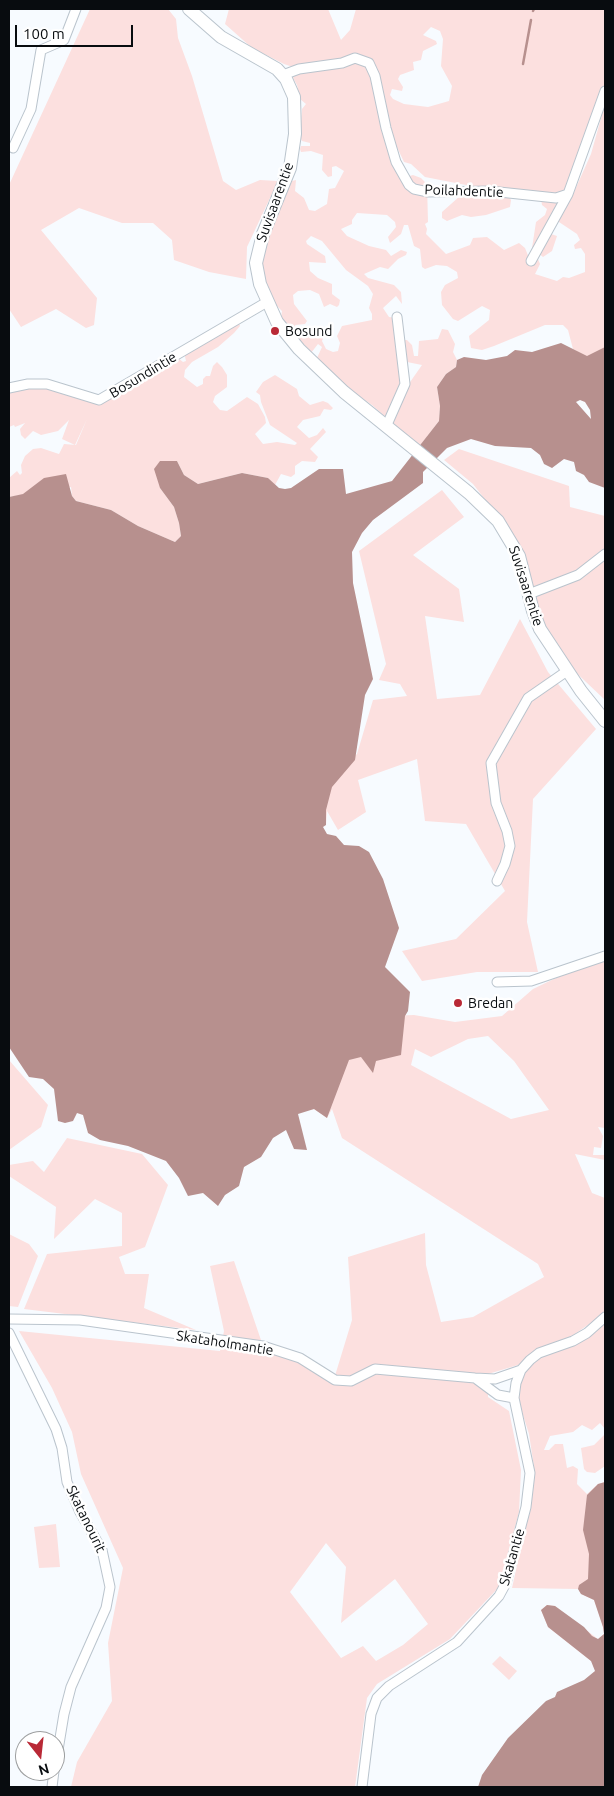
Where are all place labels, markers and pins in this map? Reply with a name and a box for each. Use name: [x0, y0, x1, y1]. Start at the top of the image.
place label: Bosund: [285, 323, 332, 339]
marker: Bosund: [269, 325, 281, 337]
place label: Bredan: [468, 995, 513, 1011]
marker: Bredan: [452, 997, 464, 1009]

